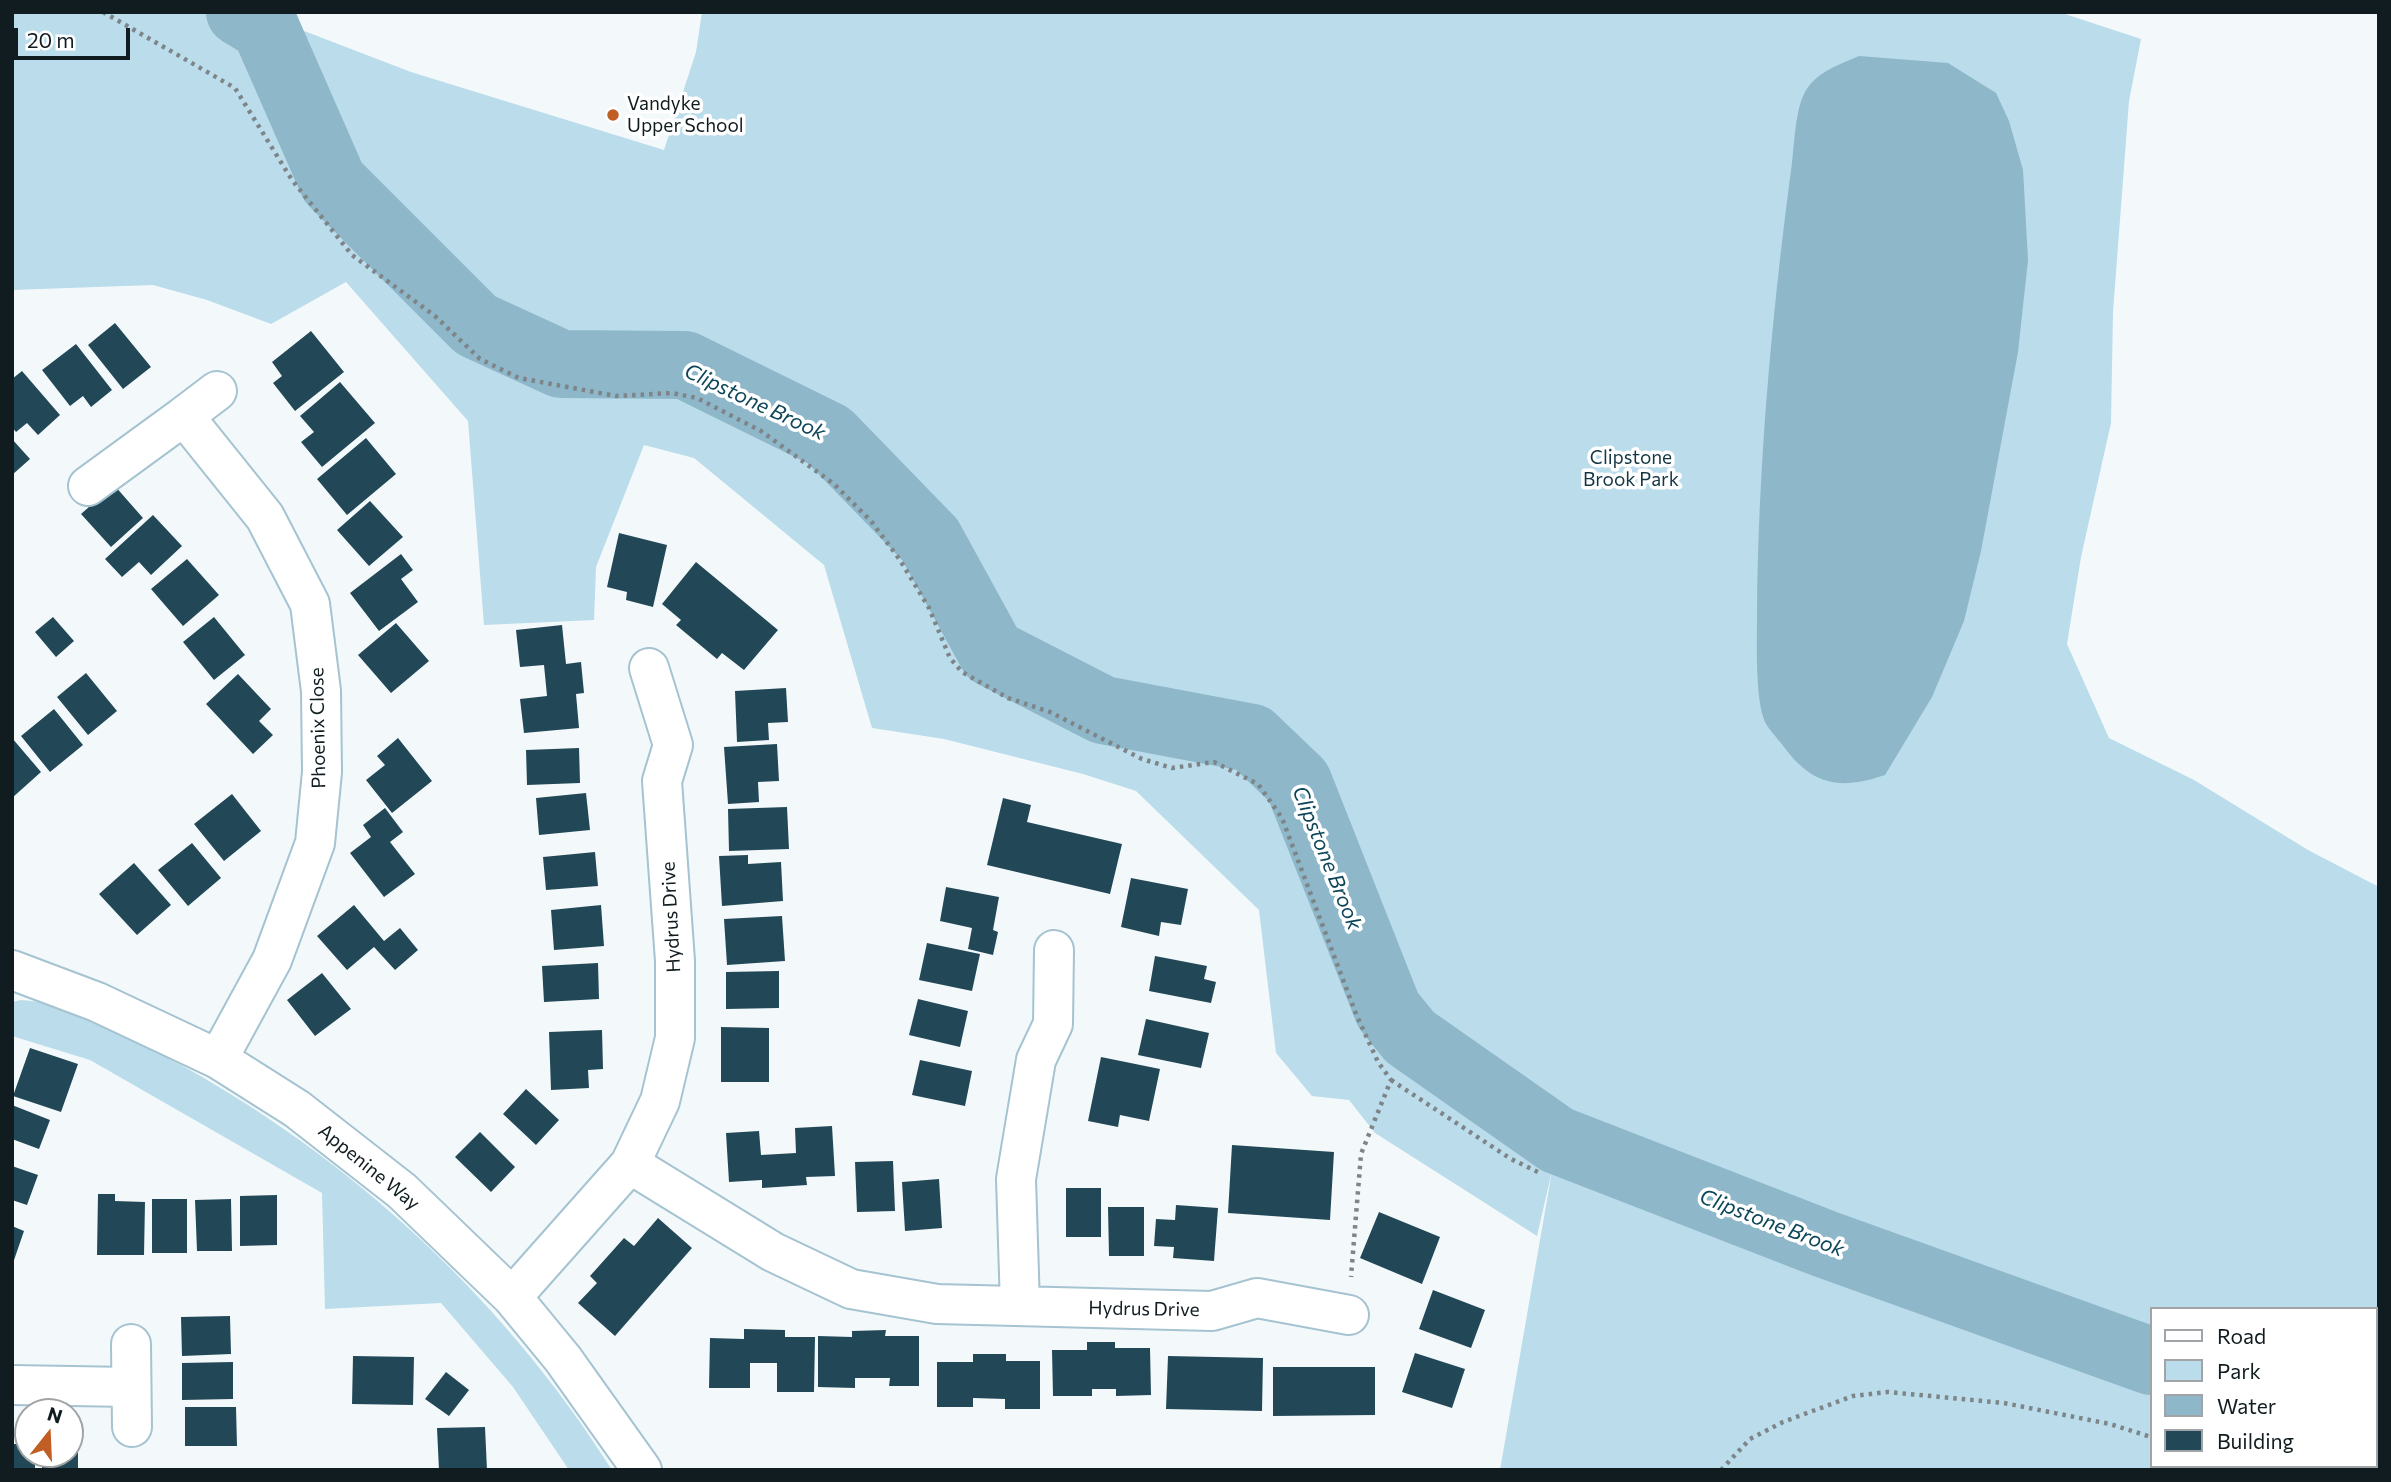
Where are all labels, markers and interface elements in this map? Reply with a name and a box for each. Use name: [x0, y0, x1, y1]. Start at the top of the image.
scale bar: [18, 14, 133, 58]
text: 20 m: [27, 27, 75, 52]
place label: Vandyke Upper School: [627, 93, 744, 137]
marker: Vandyke Upper School: [605, 107, 621, 123]
water label: Clipstone Brook: [680, 358, 830, 446]
park label: Clipstone Brook Park: [1583, 447, 1679, 491]
street label: Phoenix Close: [306, 667, 330, 789]
water label: Clipstone Brook: [1287, 782, 1367, 934]
street label: Hydrus Drive: [657, 861, 685, 973]
street label: Appenine Way: [314, 1119, 424, 1215]
water label: Clipstone Brook: [1696, 1184, 1848, 1262]
street label: Hydrus Drive: [1088, 1297, 1200, 1321]
legend: [2150, 1307, 2377, 1468]
text: Road: [2217, 1323, 2266, 1348]
text: Park: [2217, 1358, 2261, 1383]
text: Water: [2217, 1393, 2276, 1418]
north arrow: [14, 1398, 84, 1468]
text: N: [45, 1401, 65, 1428]
text: Building: [2217, 1428, 2294, 1453]

